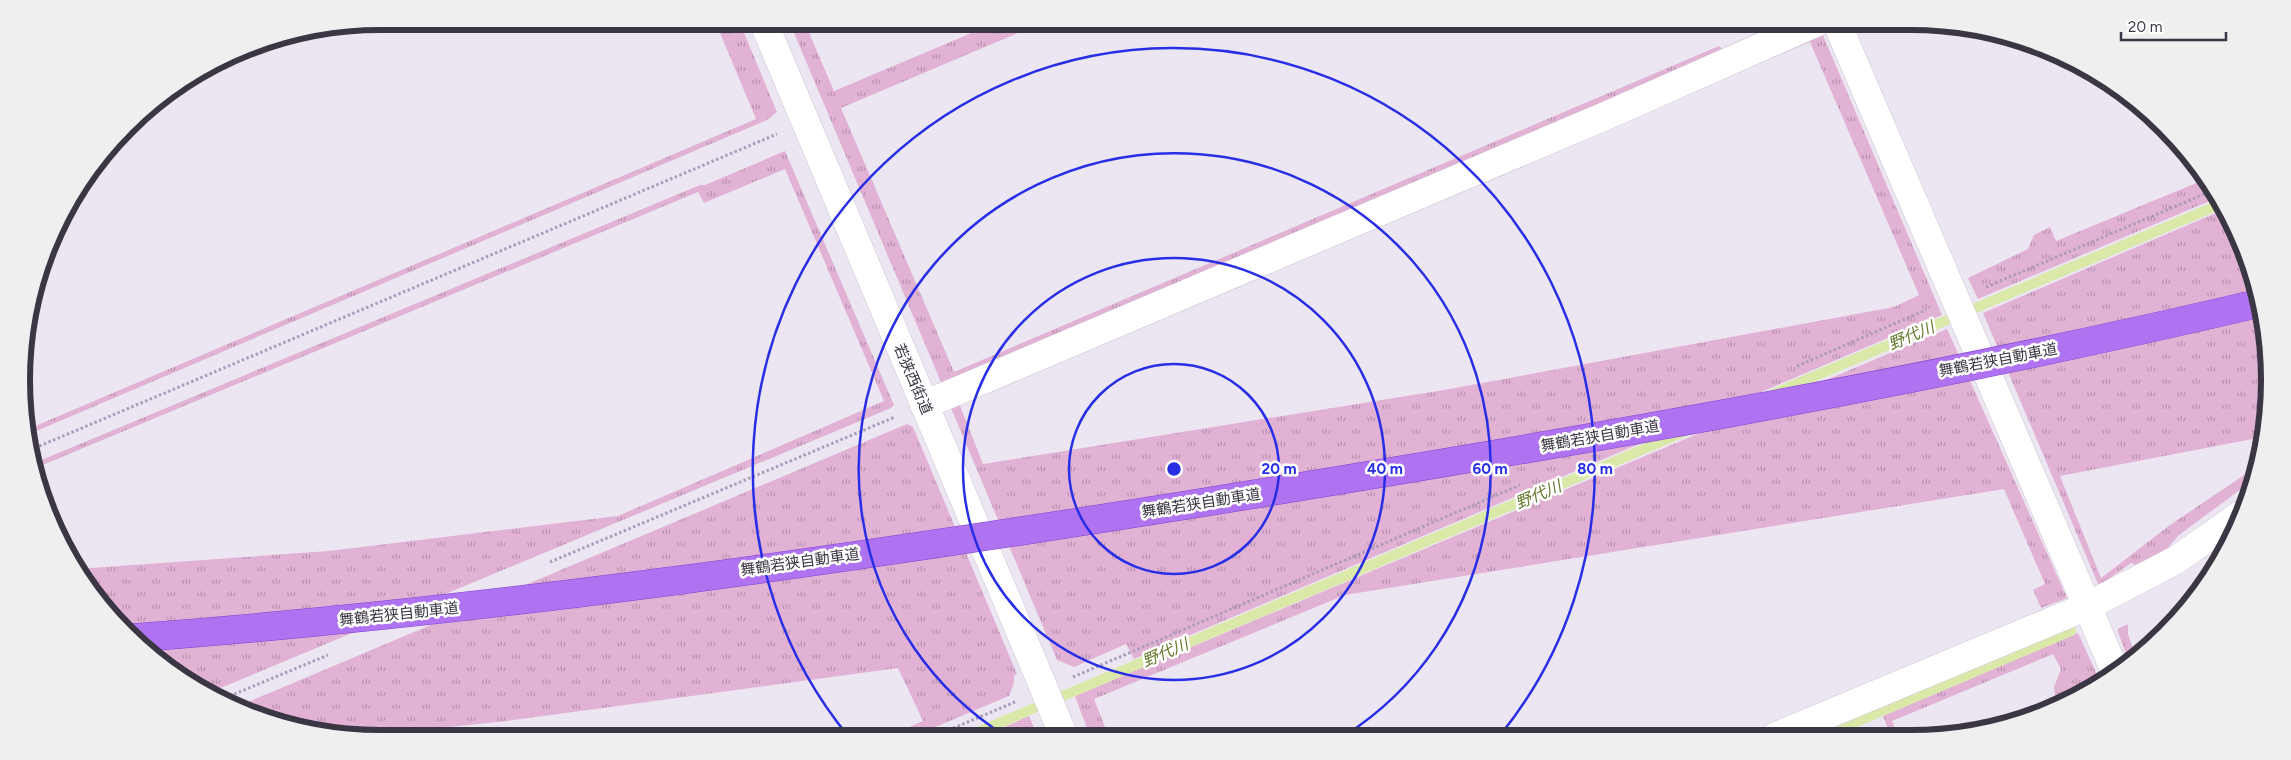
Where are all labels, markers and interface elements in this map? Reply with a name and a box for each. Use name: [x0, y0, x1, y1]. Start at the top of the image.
scale bar: [2121, 10, 2226, 42]
text: 20 m: [2128, 18, 2162, 36]
water label: 野代川: [1885, 317, 1939, 354]
street label: 舞鶴若狭自動車道: [1937, 340, 2059, 380]
street label: 若狭西街道: [890, 341, 936, 417]
street label: 舞鶴若狭自動車道: [1539, 417, 1661, 455]
centre of rings: [1165, 460, 1183, 478]
text: 20 m: [1261, 460, 1297, 478]
text: 40 m: [1367, 460, 1403, 478]
text: 60 m: [1472, 460, 1508, 478]
text: 80 m: [1577, 460, 1613, 478]
water label: 野代川: [1512, 476, 1566, 513]
street label: 舞鶴若狭自動車道: [1140, 485, 1262, 521]
street label: 舞鶴若狭自動車道: [739, 545, 861, 579]
street label: 舞鶴若狭自動車道: [338, 599, 460, 629]
water label: 野代川: [1139, 634, 1193, 671]

